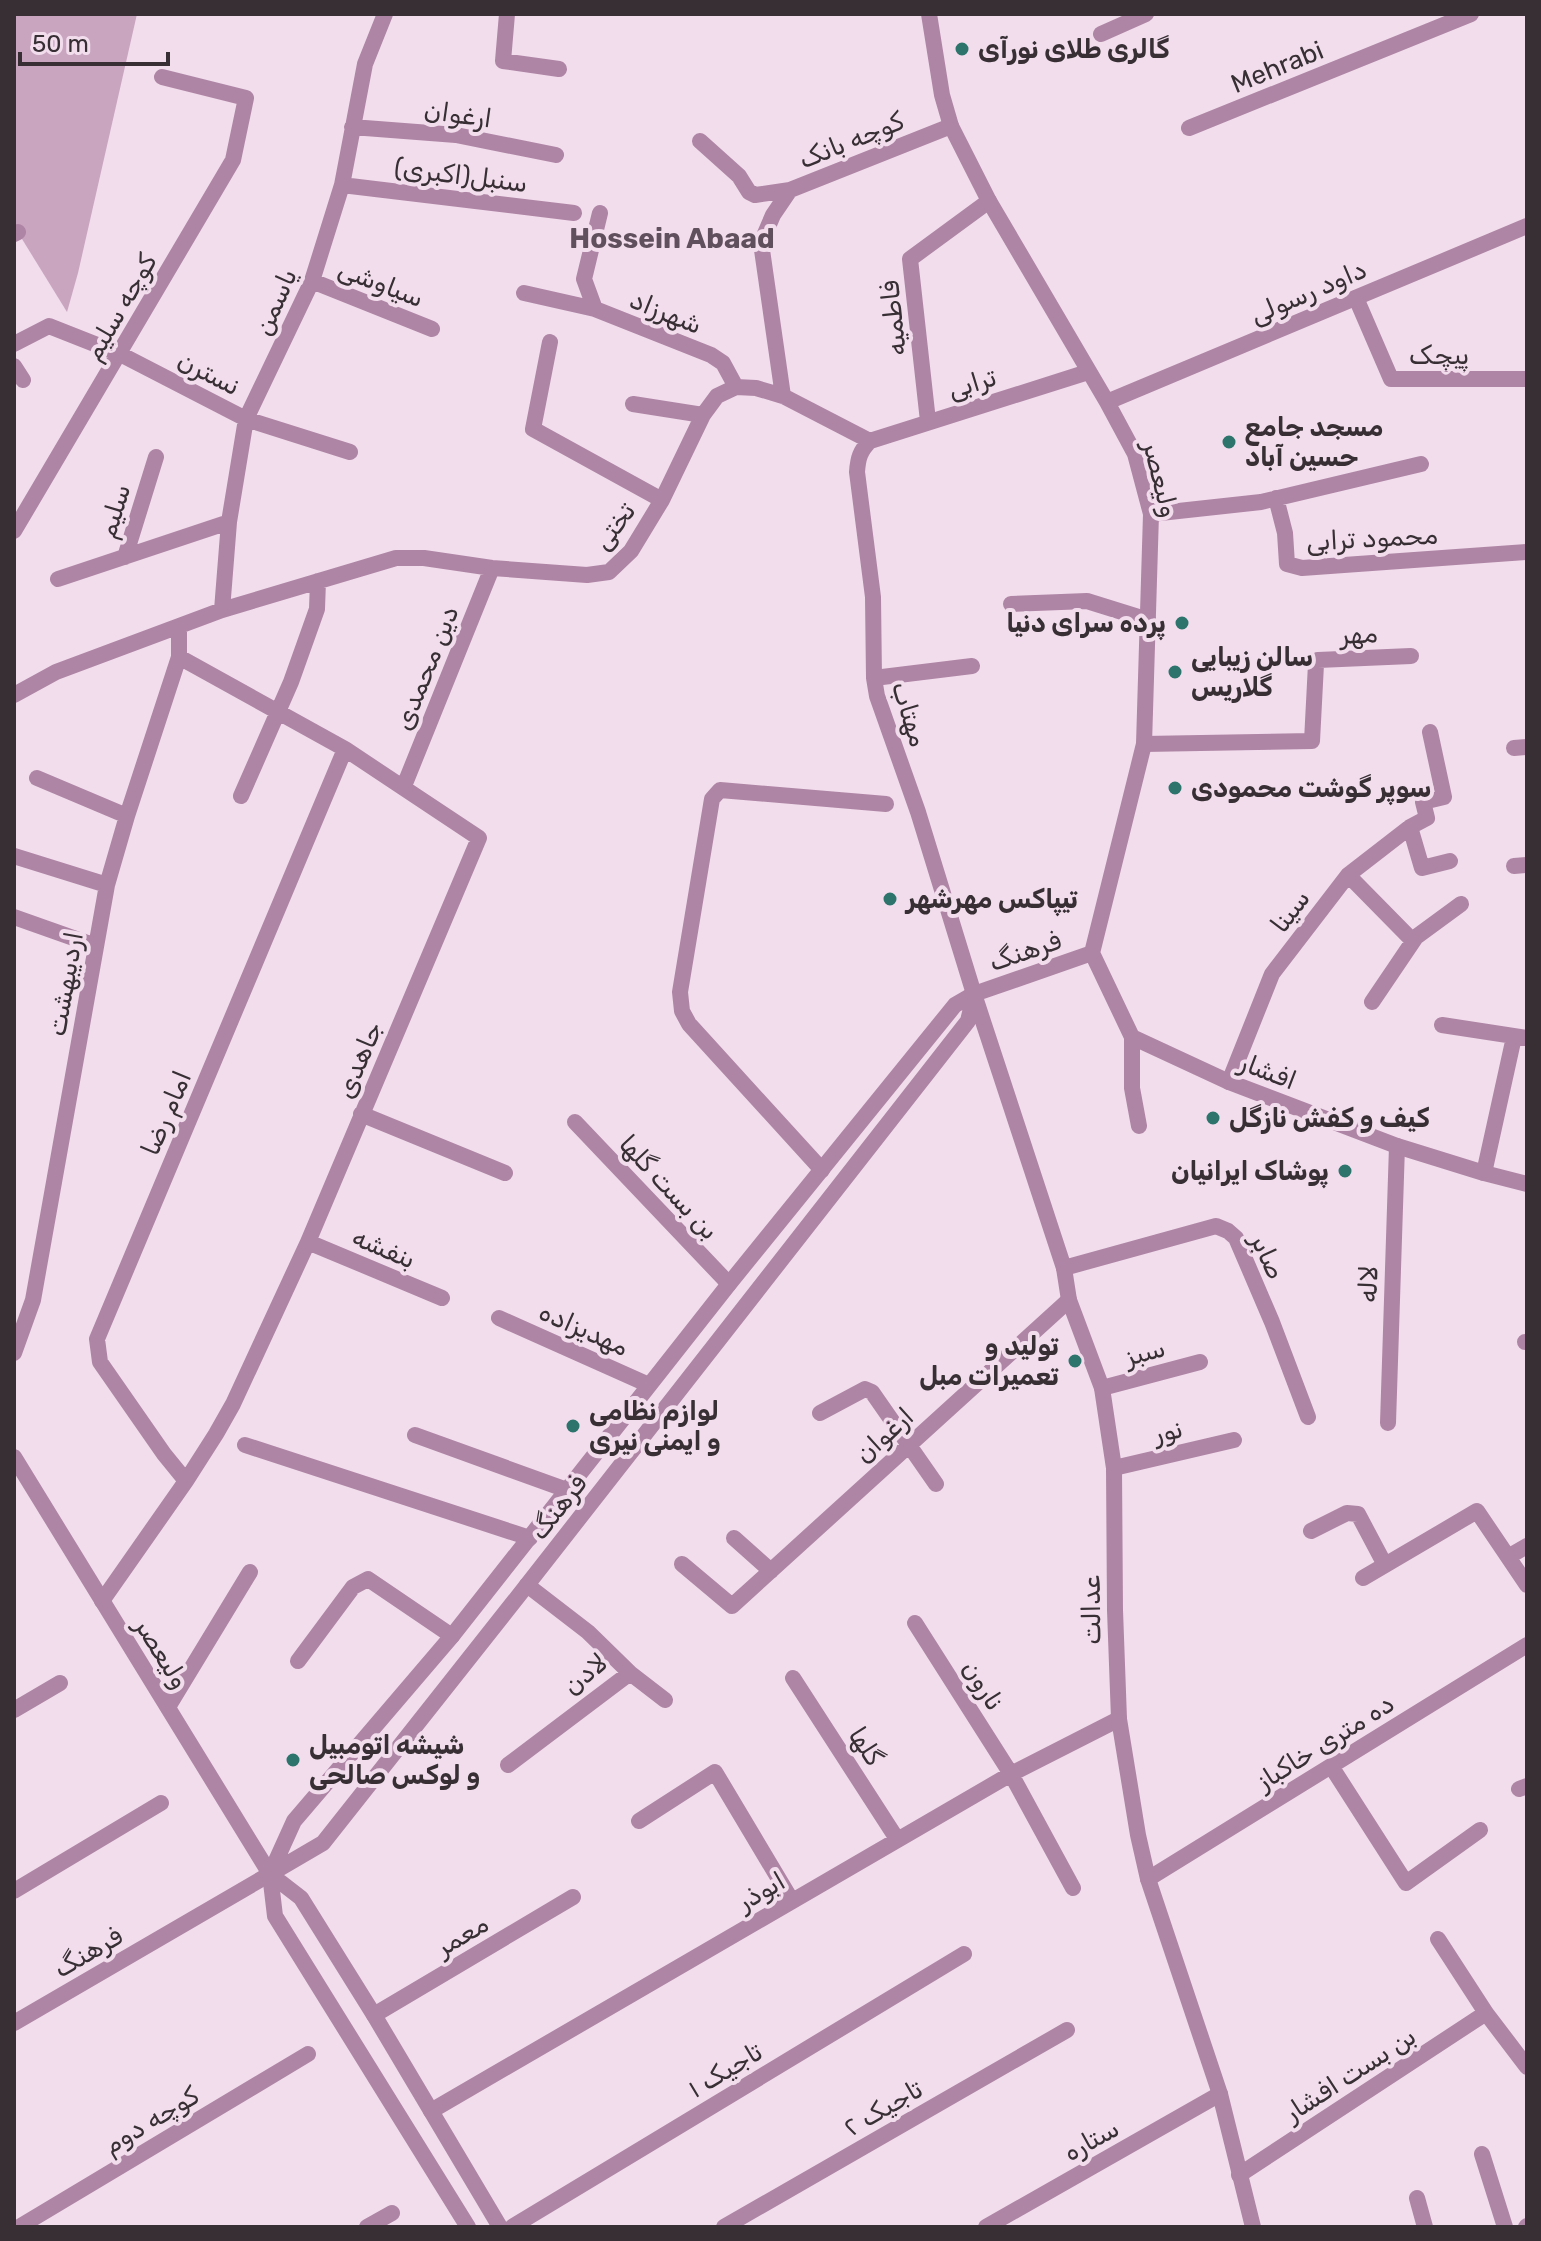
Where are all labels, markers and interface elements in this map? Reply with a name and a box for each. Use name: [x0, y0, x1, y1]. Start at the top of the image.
scale bar: [20, 16, 168, 66]
text: 50 m: [32, 30, 89, 58]
place label: گالری طلای نورآی: [978, 34, 1169, 65]
street label: Mehrabi: [1226, 35, 1328, 100]
marker: گالری طلای نورآی: [953, 40, 971, 58]
street label: ارغوان: [422, 94, 494, 135]
street label: کوچه بانک: [794, 105, 908, 176]
street label: سنبل(اکبری): [392, 152, 529, 199]
district label: Hossein Abaad: [569, 222, 775, 255]
street label: کوچه سلیم: [77, 248, 164, 367]
street label: سیاوشی: [334, 253, 428, 314]
street label: داود رسولی: [1245, 254, 1371, 331]
street label: یاسمن: [247, 264, 304, 340]
street label: فاطمیه: [874, 279, 913, 357]
street label: شهرزاد: [625, 284, 706, 341]
street label: پیچک: [1409, 340, 1469, 372]
street label: نسترن: [172, 345, 245, 402]
street label: ترابی: [944, 361, 1000, 406]
place label: مسجد جامع حسین آباد: [1245, 412, 1383, 473]
marker: مسجد جامع حسین آباد: [1220, 433, 1238, 451]
street label: ولیعصر: [1136, 436, 1185, 521]
street label: سلیم: [92, 480, 138, 542]
street label: تختی: [586, 496, 642, 556]
street label: محمود ترابی: [1305, 520, 1439, 557]
street label: دین محمدی: [388, 602, 465, 735]
place label: پرده سرای دنیا: [1006, 608, 1166, 641]
marker: پرده سرای دنیا: [1173, 614, 1191, 632]
street label: مهر: [1338, 618, 1378, 651]
place label: سالن زیبایی گلاریس: [1191, 642, 1313, 703]
marker: سالن زیبایی گلاریس: [1166, 663, 1184, 681]
street label: مهتاب: [885, 678, 934, 751]
place label: سوپر گوشت محمودی: [1191, 773, 1431, 806]
marker: سوپر گوشت محمودی: [1166, 779, 1184, 797]
place label: تیپاکس مهرشهر: [904, 884, 1079, 917]
street label: سینا: [1264, 884, 1317, 939]
marker: تیپاکس مهرشهر: [881, 890, 899, 908]
street label: فرهنگ: [985, 925, 1065, 978]
street label: اردیبهشت: [41, 929, 90, 1039]
street label: جاهدی: [330, 1017, 389, 1103]
street label: افشار: [1233, 1046, 1301, 1096]
street label: امام رضا: [135, 1066, 199, 1161]
place label: کیف و کفش نازگل: [1229, 1103, 1430, 1134]
marker: کیف و کفش نازگل: [1204, 1109, 1222, 1127]
street label: بن بست گلها: [612, 1129, 725, 1246]
place label: پوشاک ایرانیان: [1171, 1156, 1329, 1189]
marker: پوشاک ایرانیان: [1336, 1162, 1354, 1180]
street label: بنفشه: [348, 1221, 420, 1276]
street label: صابر: [1243, 1226, 1292, 1284]
street label: لاله: [1352, 1265, 1385, 1303]
street label: مهدیزاده: [534, 1296, 633, 1363]
place label: تولید و تعمیرات مبل: [919, 1331, 1060, 1392]
street label: سبز: [1120, 1332, 1169, 1373]
marker: تولید و تعمیرات مبل: [1066, 1352, 1084, 1370]
place label: لوازم نظامی و ایمنی نیری: [589, 1396, 721, 1457]
street label: ارغوان: [849, 1401, 920, 1470]
street label: نور: [1149, 1413, 1185, 1450]
marker: لوازم نظامی و ایمنی نیری: [564, 1417, 582, 1435]
street label: فرهنگ: [523, 1468, 594, 1546]
street label: عدالت: [1075, 1575, 1108, 1645]
street label: ولیعصر: [127, 1610, 195, 1694]
street label: لادن: [557, 1647, 614, 1702]
street label: نارون: [955, 1654, 1010, 1716]
street label: ده متری خاکباز: [1249, 1688, 1400, 1798]
street label: گلها: [842, 1721, 890, 1772]
place label: شیشه اتومبیل و لوکس صالحی: [309, 1730, 480, 1791]
marker: شیشه اتومبیل و لوکس صالحی: [284, 1751, 302, 1769]
street label: ابوذر: [730, 1865, 791, 1918]
street label: معمر: [429, 1908, 494, 1964]
street label: فرهنگ: [48, 1920, 128, 1984]
street label: بن بست افشار: [1277, 2020, 1422, 2129]
street label: تاجیک ۱: [682, 2036, 768, 2105]
street label: تاجیک ۲: [838, 2073, 928, 2143]
street label: کوچه دوم: [98, 2080, 205, 2162]
street label: ستاره: [1058, 2113, 1124, 2168]

